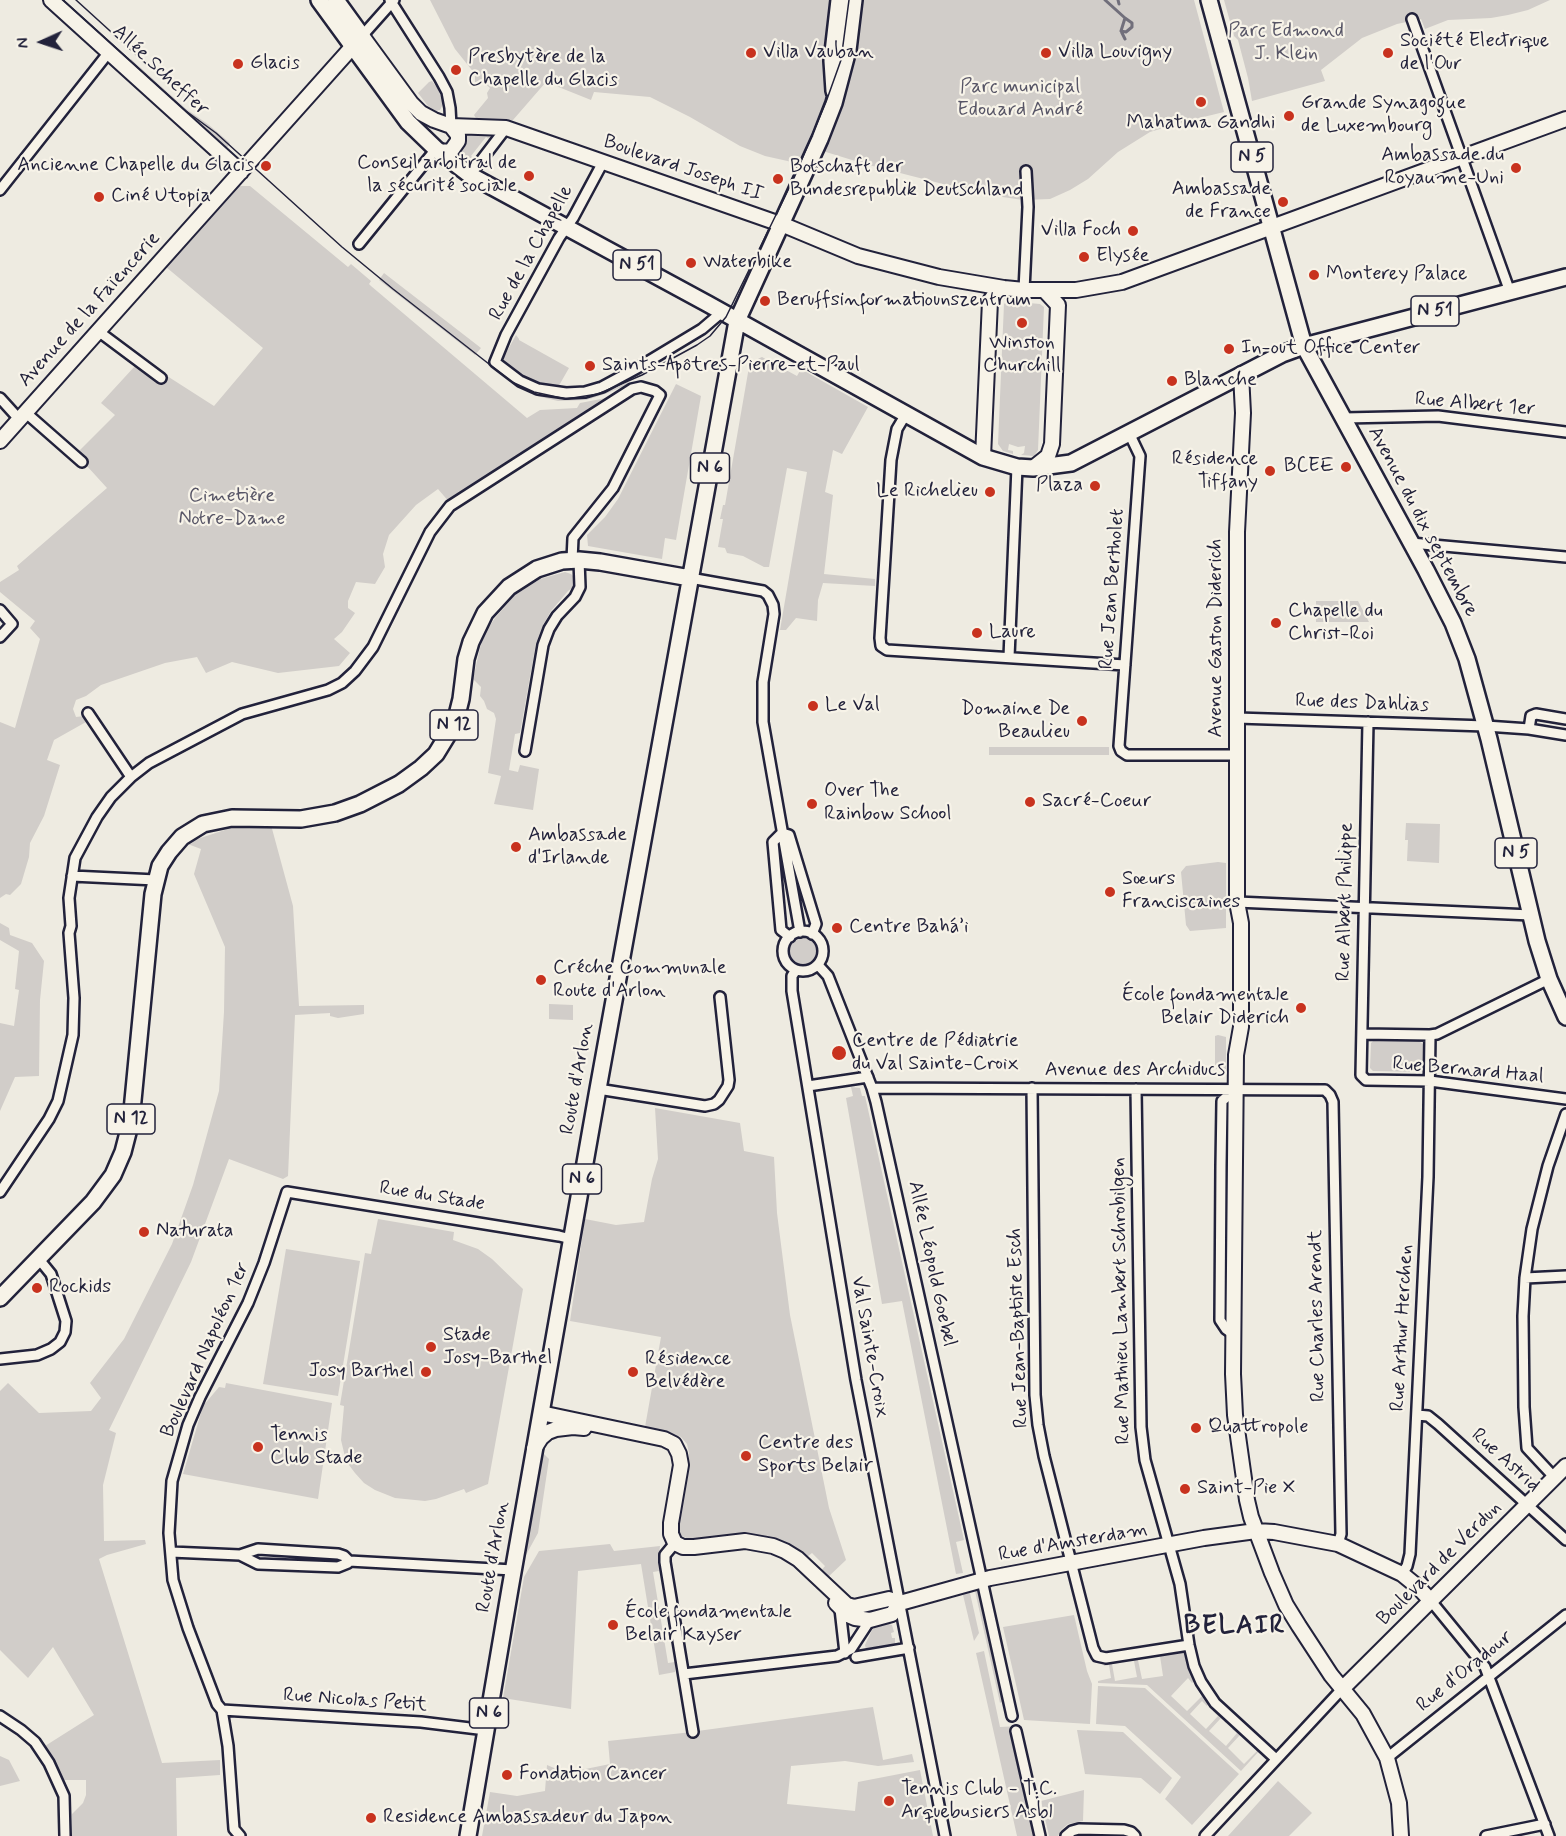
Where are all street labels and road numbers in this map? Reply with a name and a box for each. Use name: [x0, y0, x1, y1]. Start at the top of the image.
street label: Allée Scheffer: [107, 20, 213, 122]
street label: Boulevard Joseph II: [600, 130, 766, 208]
road number: N 5: [1231, 142, 1273, 172]
street label: Rue de la Chapelle: [485, 181, 579, 325]
street label: Avenue de la Faïencerie: [14, 227, 166, 393]
road number: N 51: [613, 250, 661, 280]
road number: N 51: [1411, 296, 1459, 326]
street label: Rue Albert 1er: [1414, 388, 1536, 422]
street label: Avenue du dix septembre: [1362, 423, 1482, 621]
road number: N 6: [690, 453, 730, 483]
street label: Rue Jean Bertholet: [1095, 508, 1131, 670]
street label: Avenue Gaston Diderich: [1205, 539, 1229, 737]
street label: Rue des Dahlias: [1295, 690, 1429, 718]
road number: N 12: [430, 710, 478, 740]
street label: Rue Albert Philippe: [1333, 822, 1359, 982]
road number: N 5: [1495, 838, 1537, 868]
street label: Route d'Arlon: [556, 1021, 600, 1137]
street label: Rue Bernard Haal: [1391, 1052, 1545, 1090]
street label: Avenue des Archiducs: [1045, 1059, 1225, 1083]
road number: N 12: [107, 1104, 155, 1134]
street label: Rue Mathieu Lambert Schrobilgen: [1107, 1157, 1137, 1445]
road number: N 6: [562, 1164, 602, 1194]
street label: Rue du Stade: [377, 1177, 487, 1217]
street label: Allée Léopold Goebel: [902, 1179, 960, 1349]
street label: Rue Jean-Baptiste Esch: [1004, 1228, 1034, 1428]
street label: Rue Charles Arendt: [1304, 1230, 1332, 1402]
street label: Rue Arthur Herchen: [1387, 1244, 1419, 1412]
street label: Boulevard Napoléon 1er: [157, 1259, 255, 1441]
street label: Val Sainte-Croix: [845, 1274, 893, 1420]
street label: Rue Astrid: [1466, 1424, 1544, 1498]
street label: Boulevard de Verdun: [1373, 1497, 1507, 1631]
street label: Route d'Arlon: [472, 1499, 516, 1615]
street label: Rue d'Amsterdam: [997, 1518, 1149, 1568]
street label: Rue d'Oradour: [1412, 1626, 1518, 1718]
street label: Rue Nicolas Petit: [282, 1684, 428, 1718]
road number: N 6: [470, 1698, 508, 1728]

